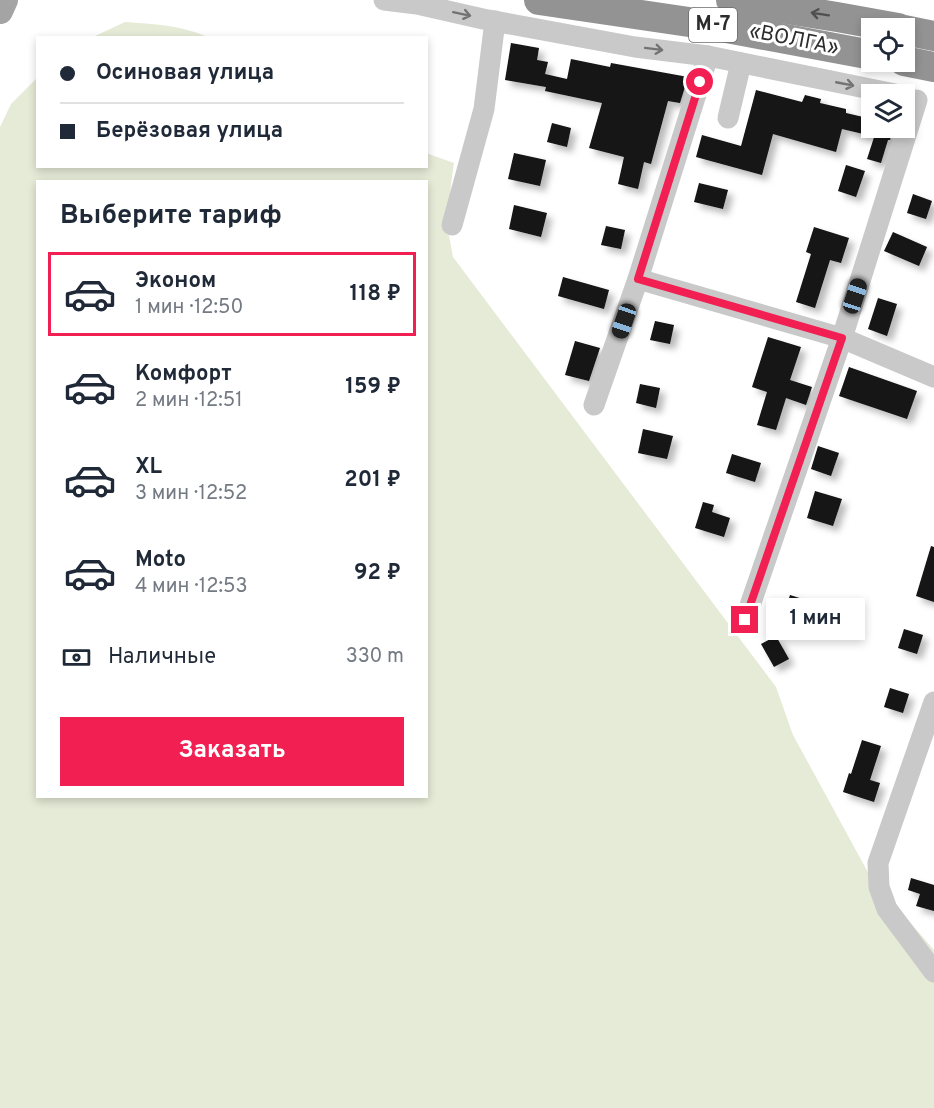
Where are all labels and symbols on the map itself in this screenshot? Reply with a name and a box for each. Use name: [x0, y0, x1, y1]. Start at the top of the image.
road number: М-7: [689, 8, 737, 42]
one-way arrow: [810, 8, 830, 19]
one-way arrow: [452, 9, 471, 20]
street label: «ВОЛГА»: [747, 18, 841, 62]
one-way arrow: [643, 44, 663, 55]
route start: [686, 68, 713, 95]
one-way arrow: [835, 79, 855, 90]
car: [841, 276, 869, 316]
car: [610, 301, 638, 341]
callout: 1 мин: [766, 599, 865, 641]
route end: [731, 606, 758, 633]

